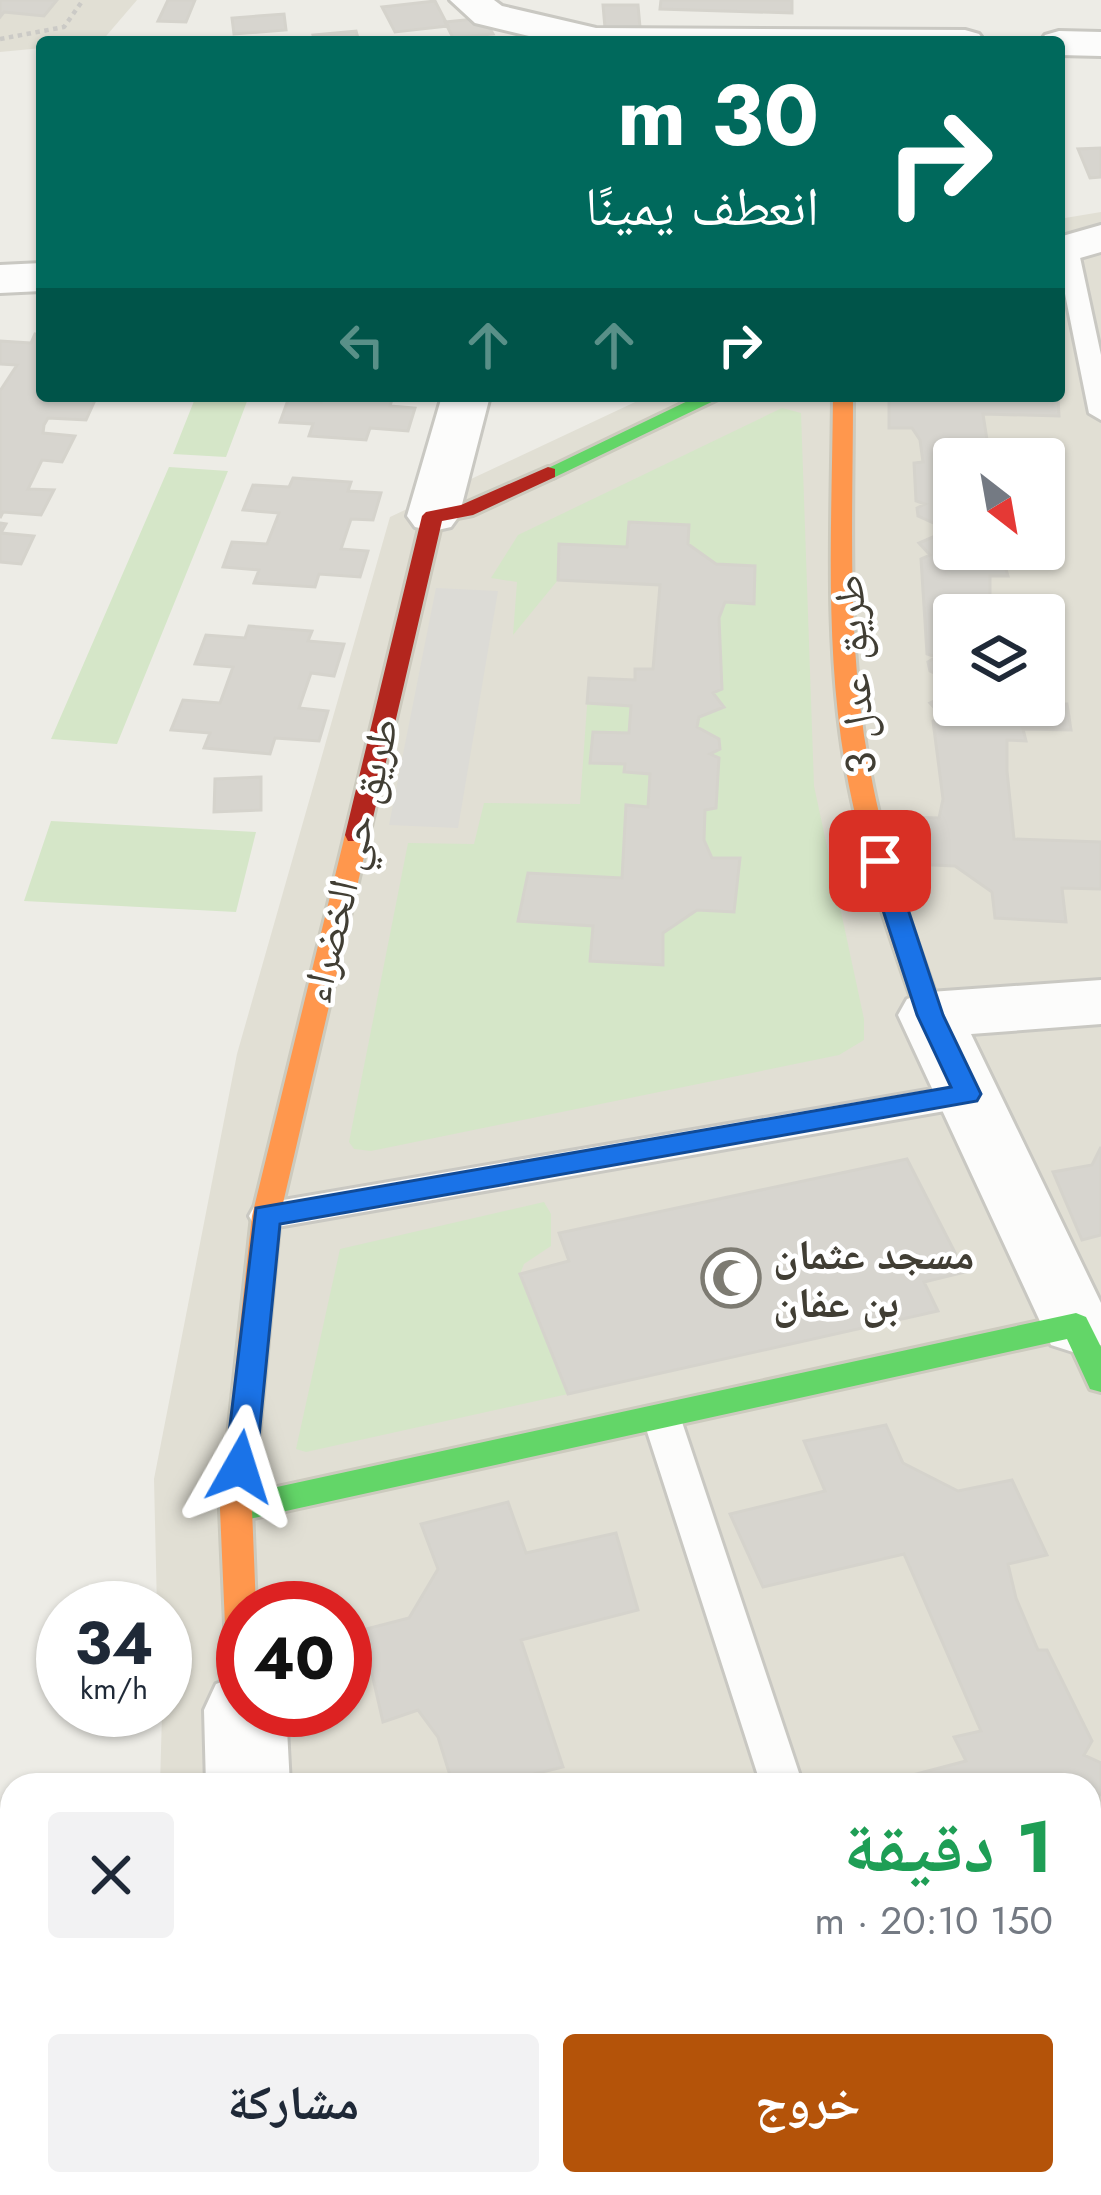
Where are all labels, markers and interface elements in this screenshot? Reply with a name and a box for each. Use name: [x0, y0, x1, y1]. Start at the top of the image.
text: 30 m: [617, 55, 819, 177]
icon: right: [861, 84, 1017, 240]
text: انعطف يمينًا: [585, 167, 819, 245]
icon: left: [329, 312, 395, 378]
icon: ahead: [455, 312, 521, 378]
icon: ahead: [581, 312, 647, 378]
icon: right: [707, 312, 773, 378]
north arrow: [933, 438, 1065, 570]
map controls: [933, 438, 1065, 726]
street label: طريق عدل 3: [817, 573, 892, 777]
button: layers: [933, 594, 1065, 726]
street label: طريق حي الخضراء: [285, 711, 417, 1010]
pin: [829, 810, 931, 912]
icon: arrive: [847, 828, 913, 894]
place label: مسجد عثمان بن عفان: [773, 1224, 974, 1333]
mosque icon: مسجد عثمان بن عفان: [700, 1247, 762, 1309]
position arrow: [177, 1404, 303, 1530]
speed limit sign: 40: [216, 1581, 372, 1737]
text: 34: [74, 1600, 154, 1687]
text: km/h: [80, 1667, 148, 1710]
text: 1 دقيقة: [844, 1795, 1053, 1899]
button: close: [48, 1812, 174, 1938]
text: 150 m · 20:10: [815, 1892, 1053, 1949]
button: مشاركة: [48, 2034, 539, 2172]
button: خروج: [563, 2034, 1053, 2172]

